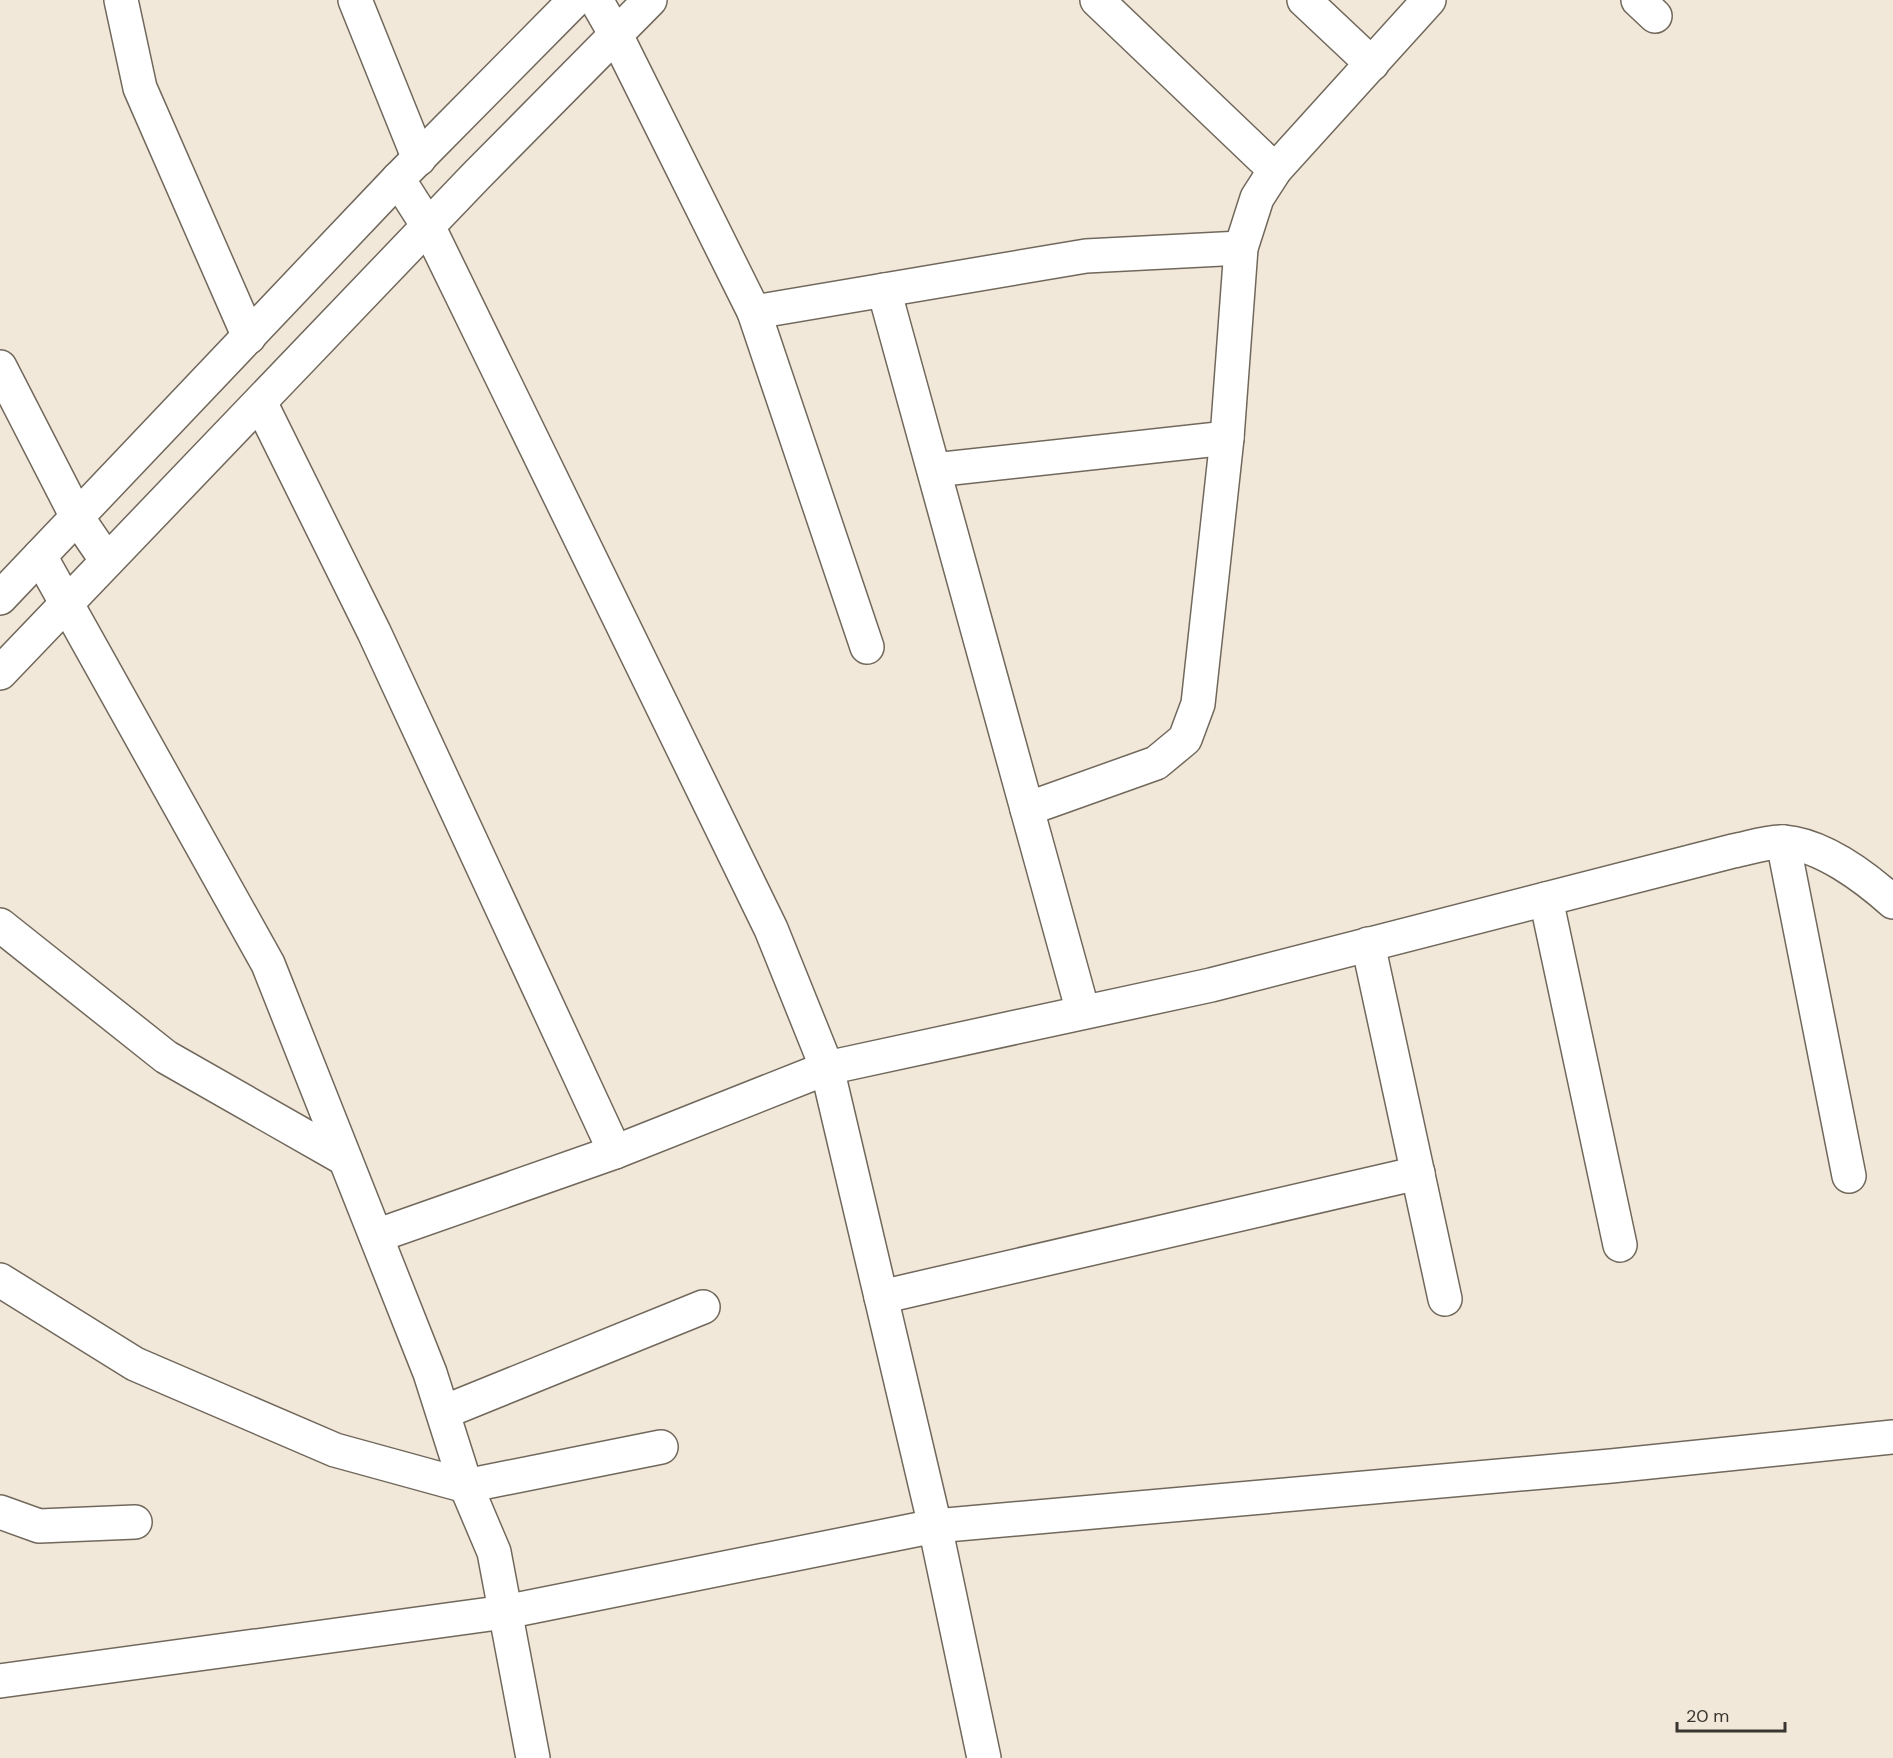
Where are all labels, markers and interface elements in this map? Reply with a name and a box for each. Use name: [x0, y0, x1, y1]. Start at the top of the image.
scale bar: [1677, 1695, 1785, 1733]
text: 20 m: [1686, 1704, 1729, 1728]

